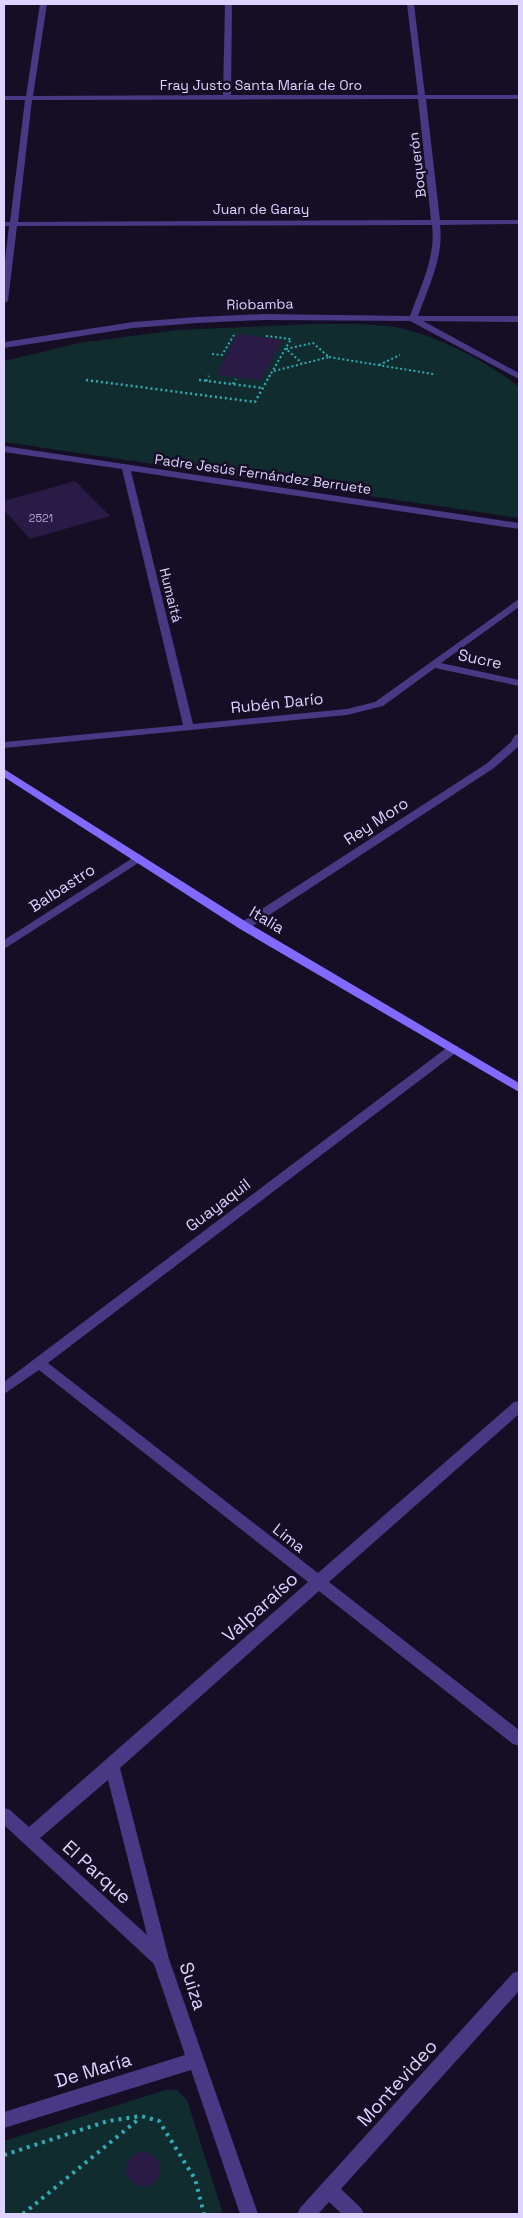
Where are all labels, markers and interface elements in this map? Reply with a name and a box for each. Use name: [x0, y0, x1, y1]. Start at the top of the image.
street label: Fray Justo Santa María de Oro: [160, 76, 362, 94]
street label: Boquerón: [404, 131, 430, 199]
street label: Juan de Garay: [213, 200, 309, 218]
street label: Riobamba: [226, 294, 294, 314]
street label: Padre Jesús Fernández Berruete: [154, 450, 372, 498]
house number: 2521: [29, 511, 53, 525]
street label: Humaitá: [156, 566, 186, 624]
street label: Sucre: [456, 644, 504, 674]
street label: Rubén Darío: [230, 688, 324, 718]
street label: Rey Moro: [340, 792, 412, 850]
street label: Balbastro: [25, 859, 99, 917]
street label: Italia: [246, 901, 288, 939]
street label: Guayaquil: [181, 1174, 255, 1236]
street label: Lima: [268, 1519, 310, 1557]
street label: Valparaíso: [217, 1566, 303, 1648]
street label: El Parque: [57, 1835, 137, 1909]
street label: Suiza: [174, 1959, 212, 2013]
street label: Montevideo: [351, 2034, 443, 2132]
street label: De María: [52, 2047, 134, 2093]

